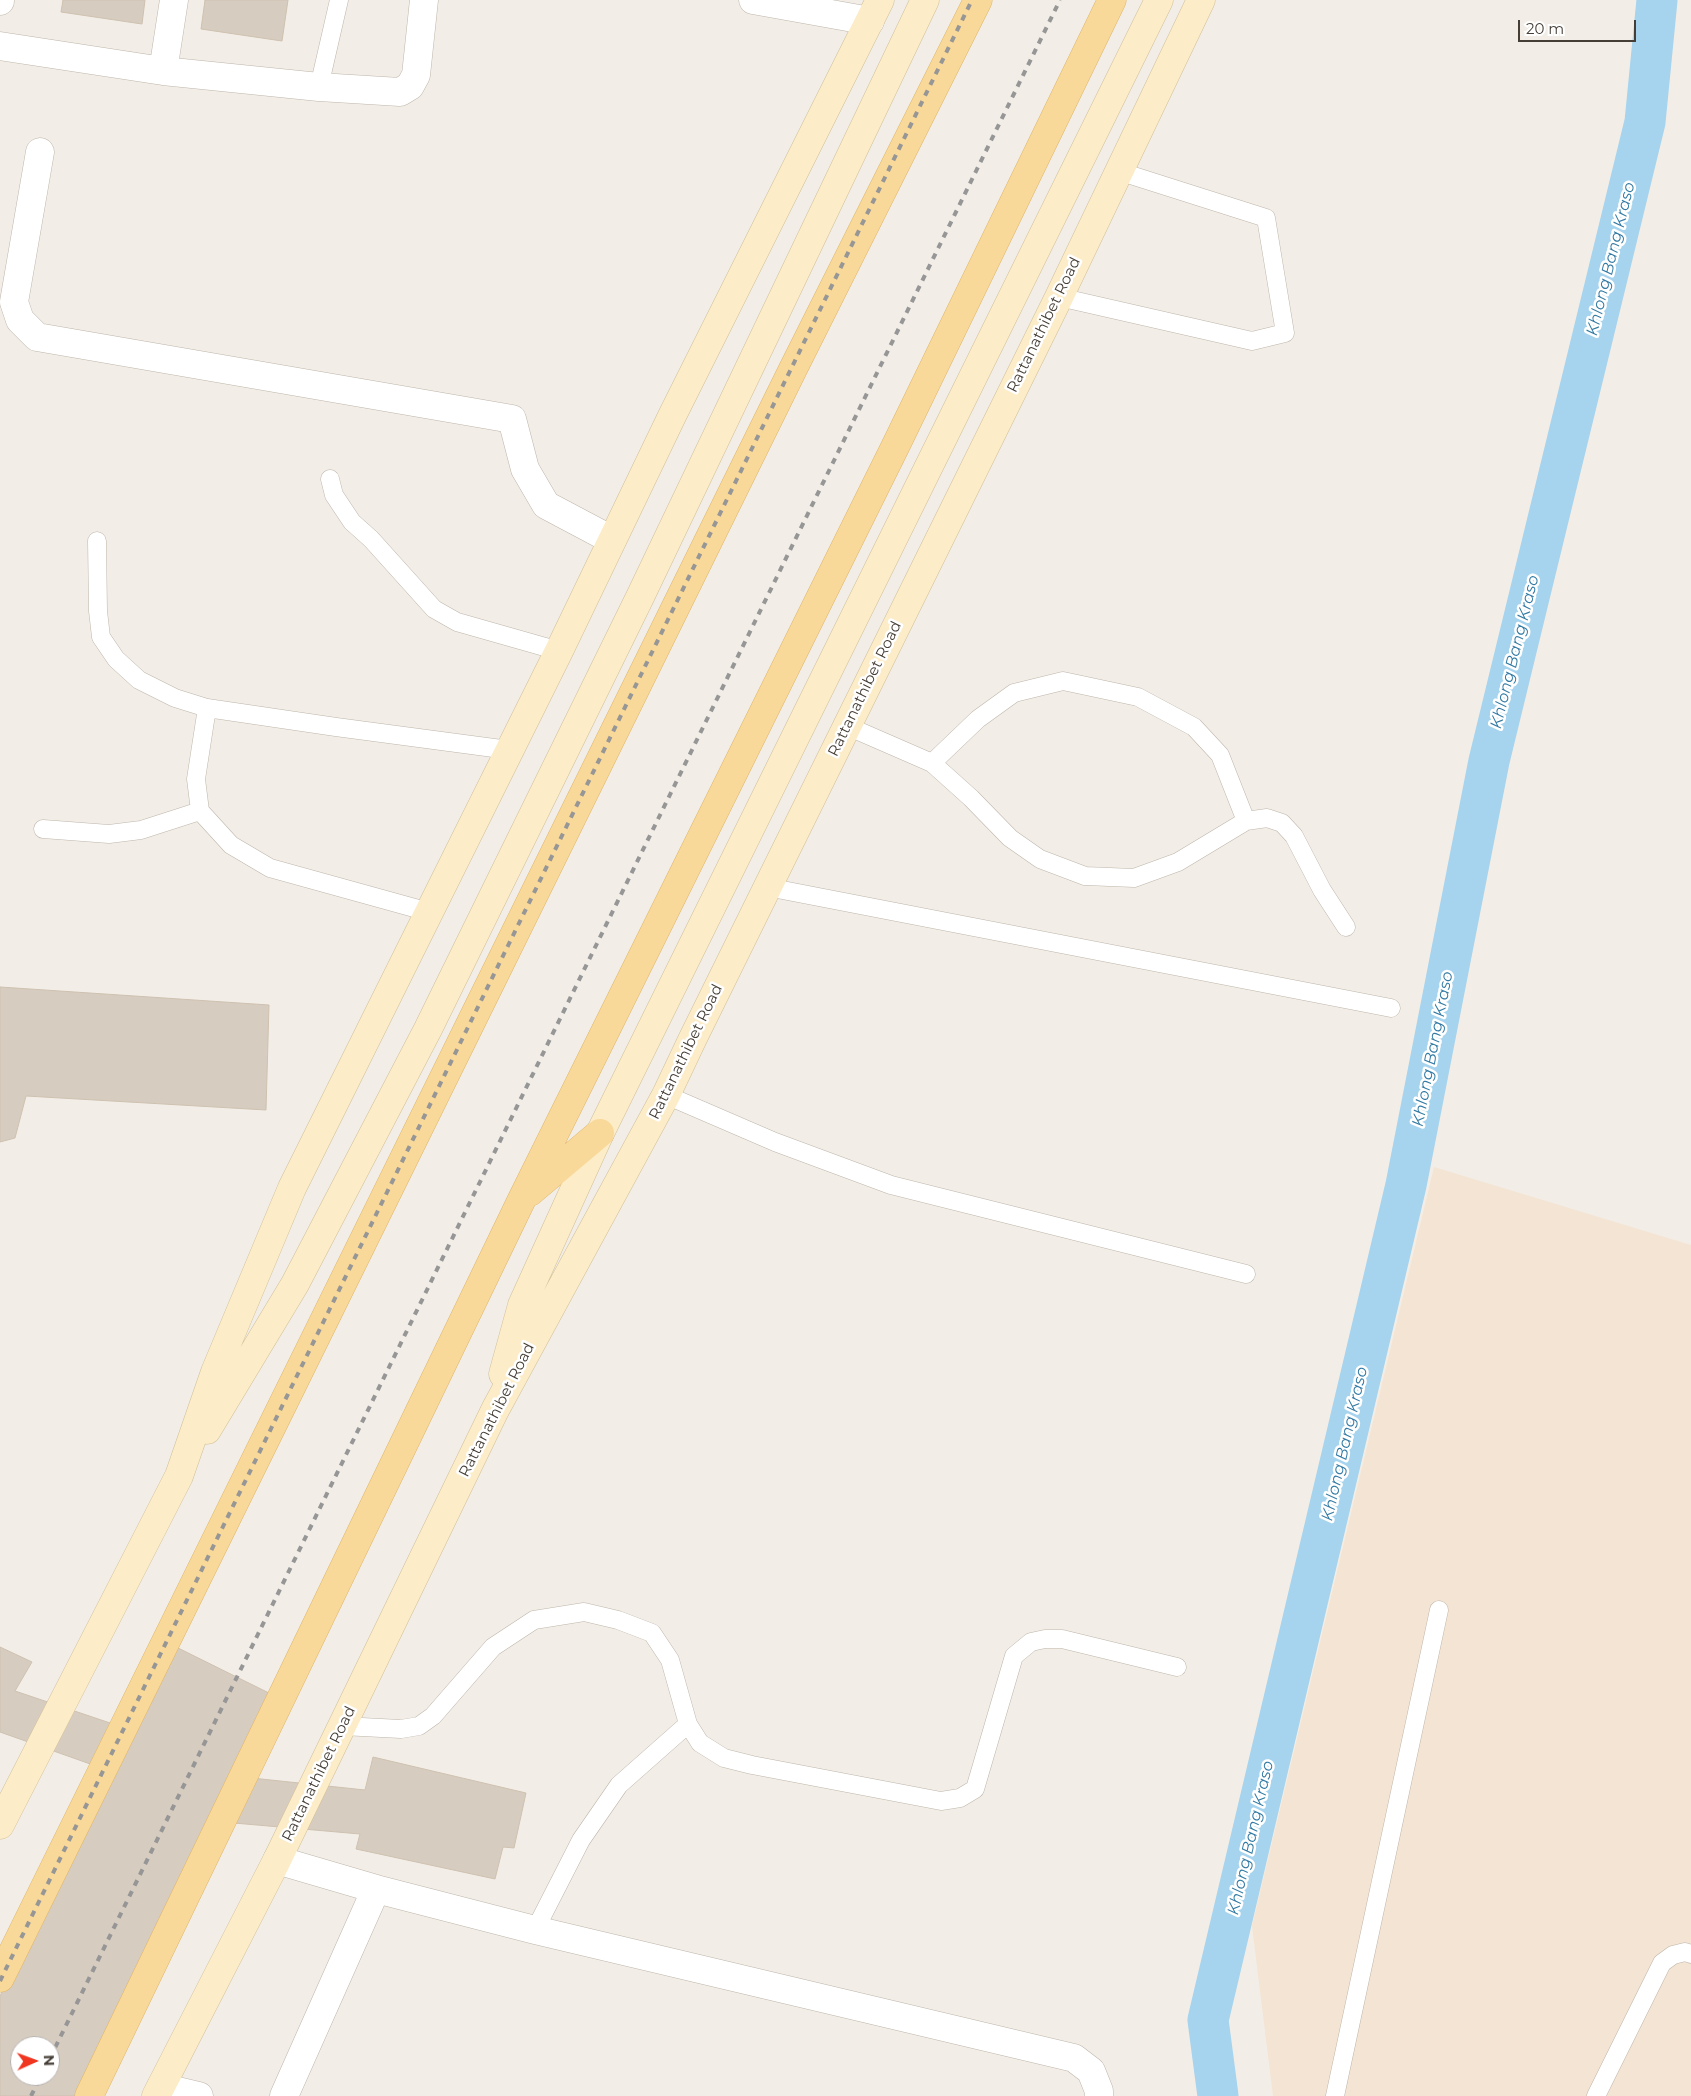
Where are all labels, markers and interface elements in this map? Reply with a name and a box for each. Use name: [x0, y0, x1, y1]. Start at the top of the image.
scale bar: [1521, 10, 1638, 42]
text: 20 m: [1526, 19, 1564, 38]
water label: Khlong Bang Kraso: [1583, 180, 1639, 338]
street label: Rattanathibet Road: [1004, 255, 1084, 395]
water label: Khlong Bang Kraso: [1487, 573, 1543, 731]
street label: Rattanathibet Road: [825, 619, 905, 759]
water label: Khlong Bang Kraso: [1409, 970, 1457, 1128]
street label: Rattanathibet Road: [646, 982, 726, 1122]
street label: Rattanathibet Road: [455, 1340, 539, 1480]
water label: Khlong Bang Kraso: [1318, 1365, 1372, 1523]
street label: Rattanathibet Road: [279, 1704, 359, 1844]
water label: Khlong Bang Kraso: [1224, 1759, 1278, 1917]
north arrow: [10, 2036, 60, 2086]
text: N: [40, 2055, 58, 2066]

